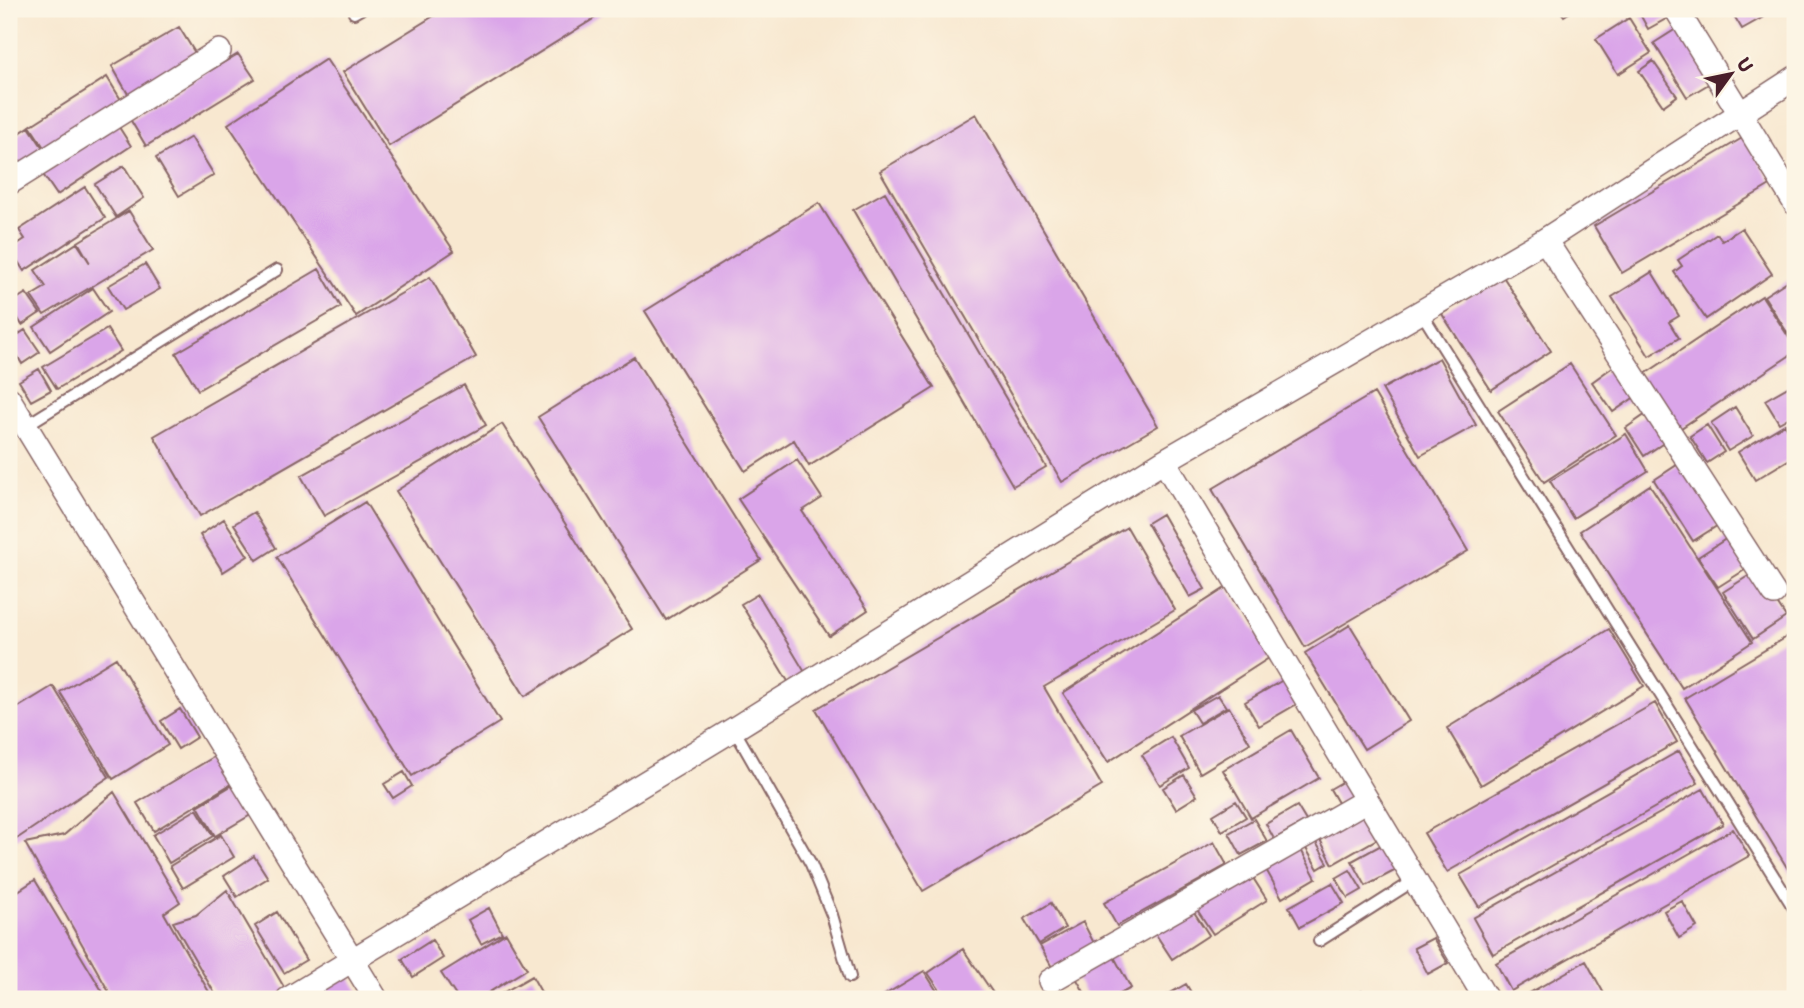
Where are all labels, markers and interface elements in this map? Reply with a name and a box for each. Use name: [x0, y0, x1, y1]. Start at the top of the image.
north arrow: [1696, 38, 1766, 108]
text: U: [1731, 53, 1759, 77]

